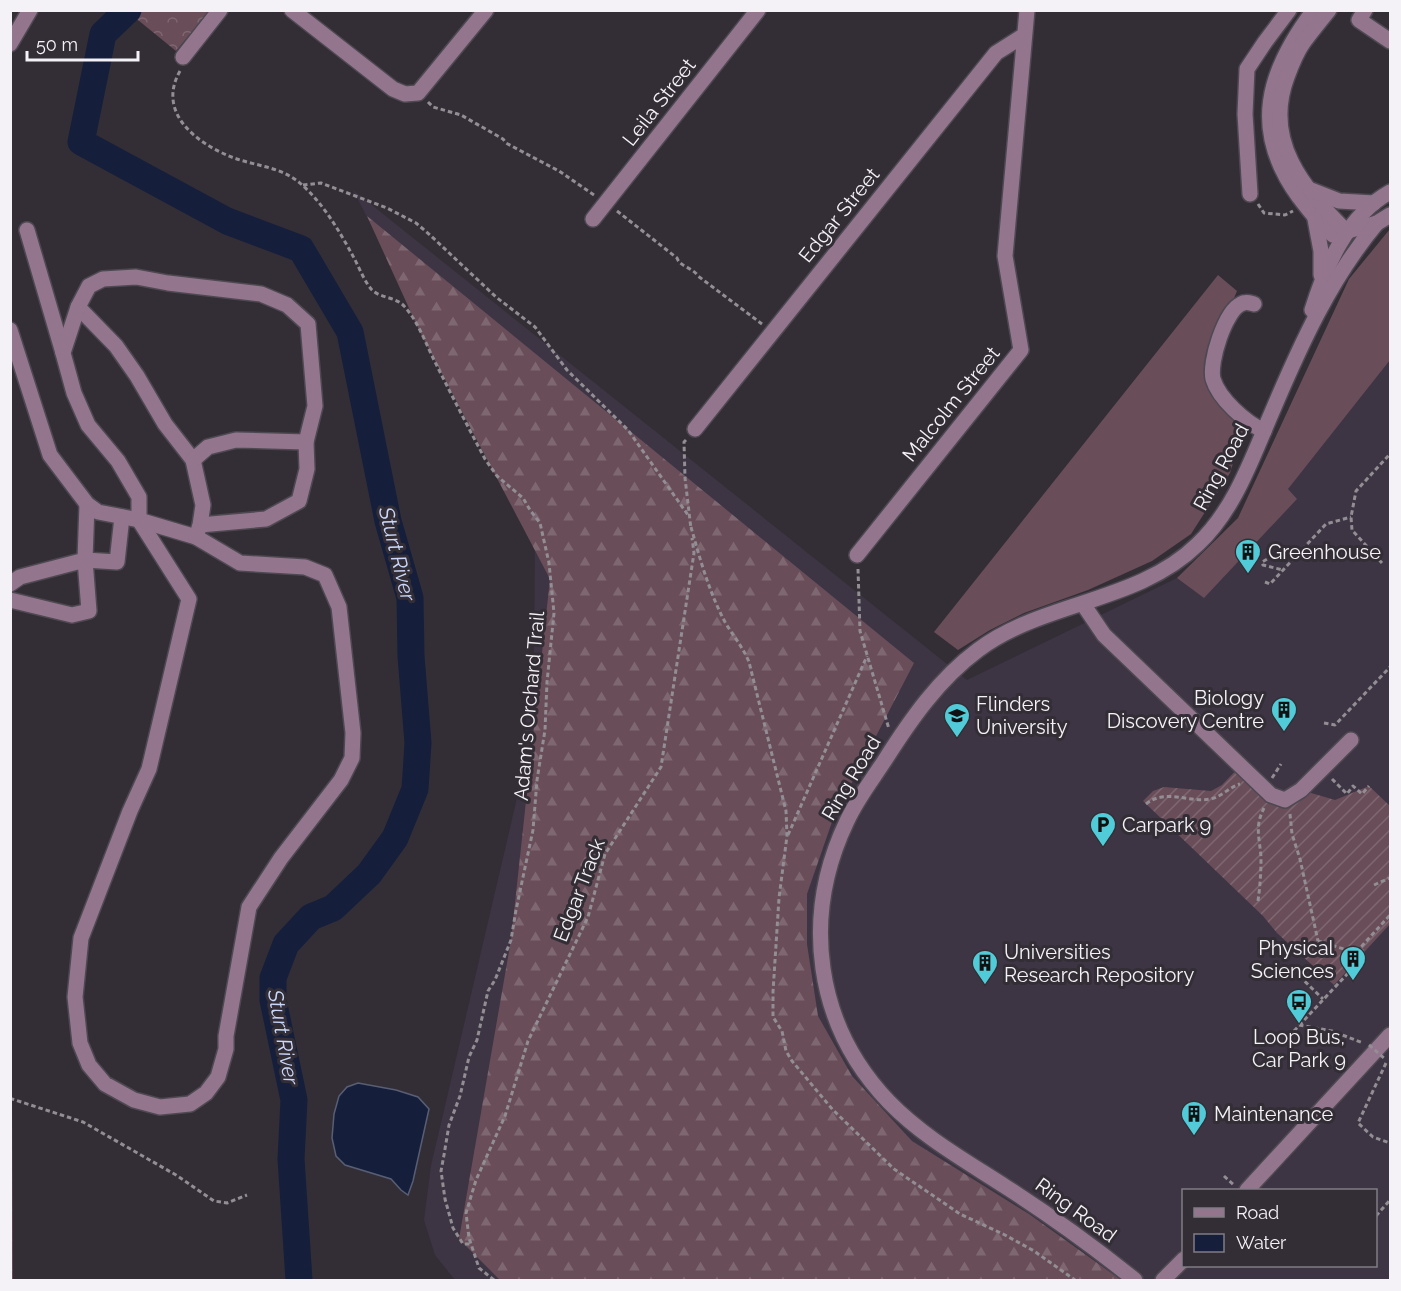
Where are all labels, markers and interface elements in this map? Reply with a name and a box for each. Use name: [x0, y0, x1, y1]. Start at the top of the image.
scale bar: [27, 24, 138, 62]
text: 50 m: [36, 34, 78, 55]
street label: Leila Street: [617, 53, 701, 151]
street label: Edgar Street: [794, 163, 885, 267]
street label: Malcolm Street: [897, 341, 1005, 466]
street label: Ring Road: [1188, 420, 1254, 514]
water label: Sturt River: [373, 503, 421, 604]
building icon: Greenhouse: [1233, 537, 1263, 575]
place label: Greenhouse: [1268, 540, 1381, 564]
street label: Adam's Orchard Trail: [509, 610, 549, 802]
place label: Biology Discovery Centre: [1107, 686, 1264, 733]
place label: Flinders University: [976, 692, 1068, 739]
building icon: Biology Discovery Centre: [1269, 695, 1299, 733]
school or university icon: Flinders University: [942, 701, 972, 739]
street label: Ring Road: [816, 731, 886, 825]
parking icon: Carpark 9: [1088, 810, 1118, 848]
place label: Carpark 9: [1122, 813, 1211, 837]
street label: Edgar Track: [548, 835, 610, 945]
place label: Physical Sciences: [1251, 936, 1335, 983]
place label: Universities Research Repository: [1004, 940, 1194, 987]
building icon: Physical Sciences: [1338, 944, 1368, 982]
building icon: Universities Research Repository: [970, 948, 1000, 986]
water label: Sturt River: [263, 986, 304, 1087]
bus stop icon: Loop Bus, Car Park 9: [1284, 987, 1314, 1025]
place label: Loop Bus, Car Park 9: [1252, 1025, 1346, 1072]
building icon: Maintenance: [1179, 1099, 1209, 1137]
place label: Maintenance: [1214, 1102, 1334, 1126]
street label: Ring Road: [1031, 1173, 1121, 1247]
legend: [1182, 1189, 1377, 1267]
text: Road: [1236, 1202, 1279, 1223]
text: Water: [1236, 1232, 1287, 1253]

